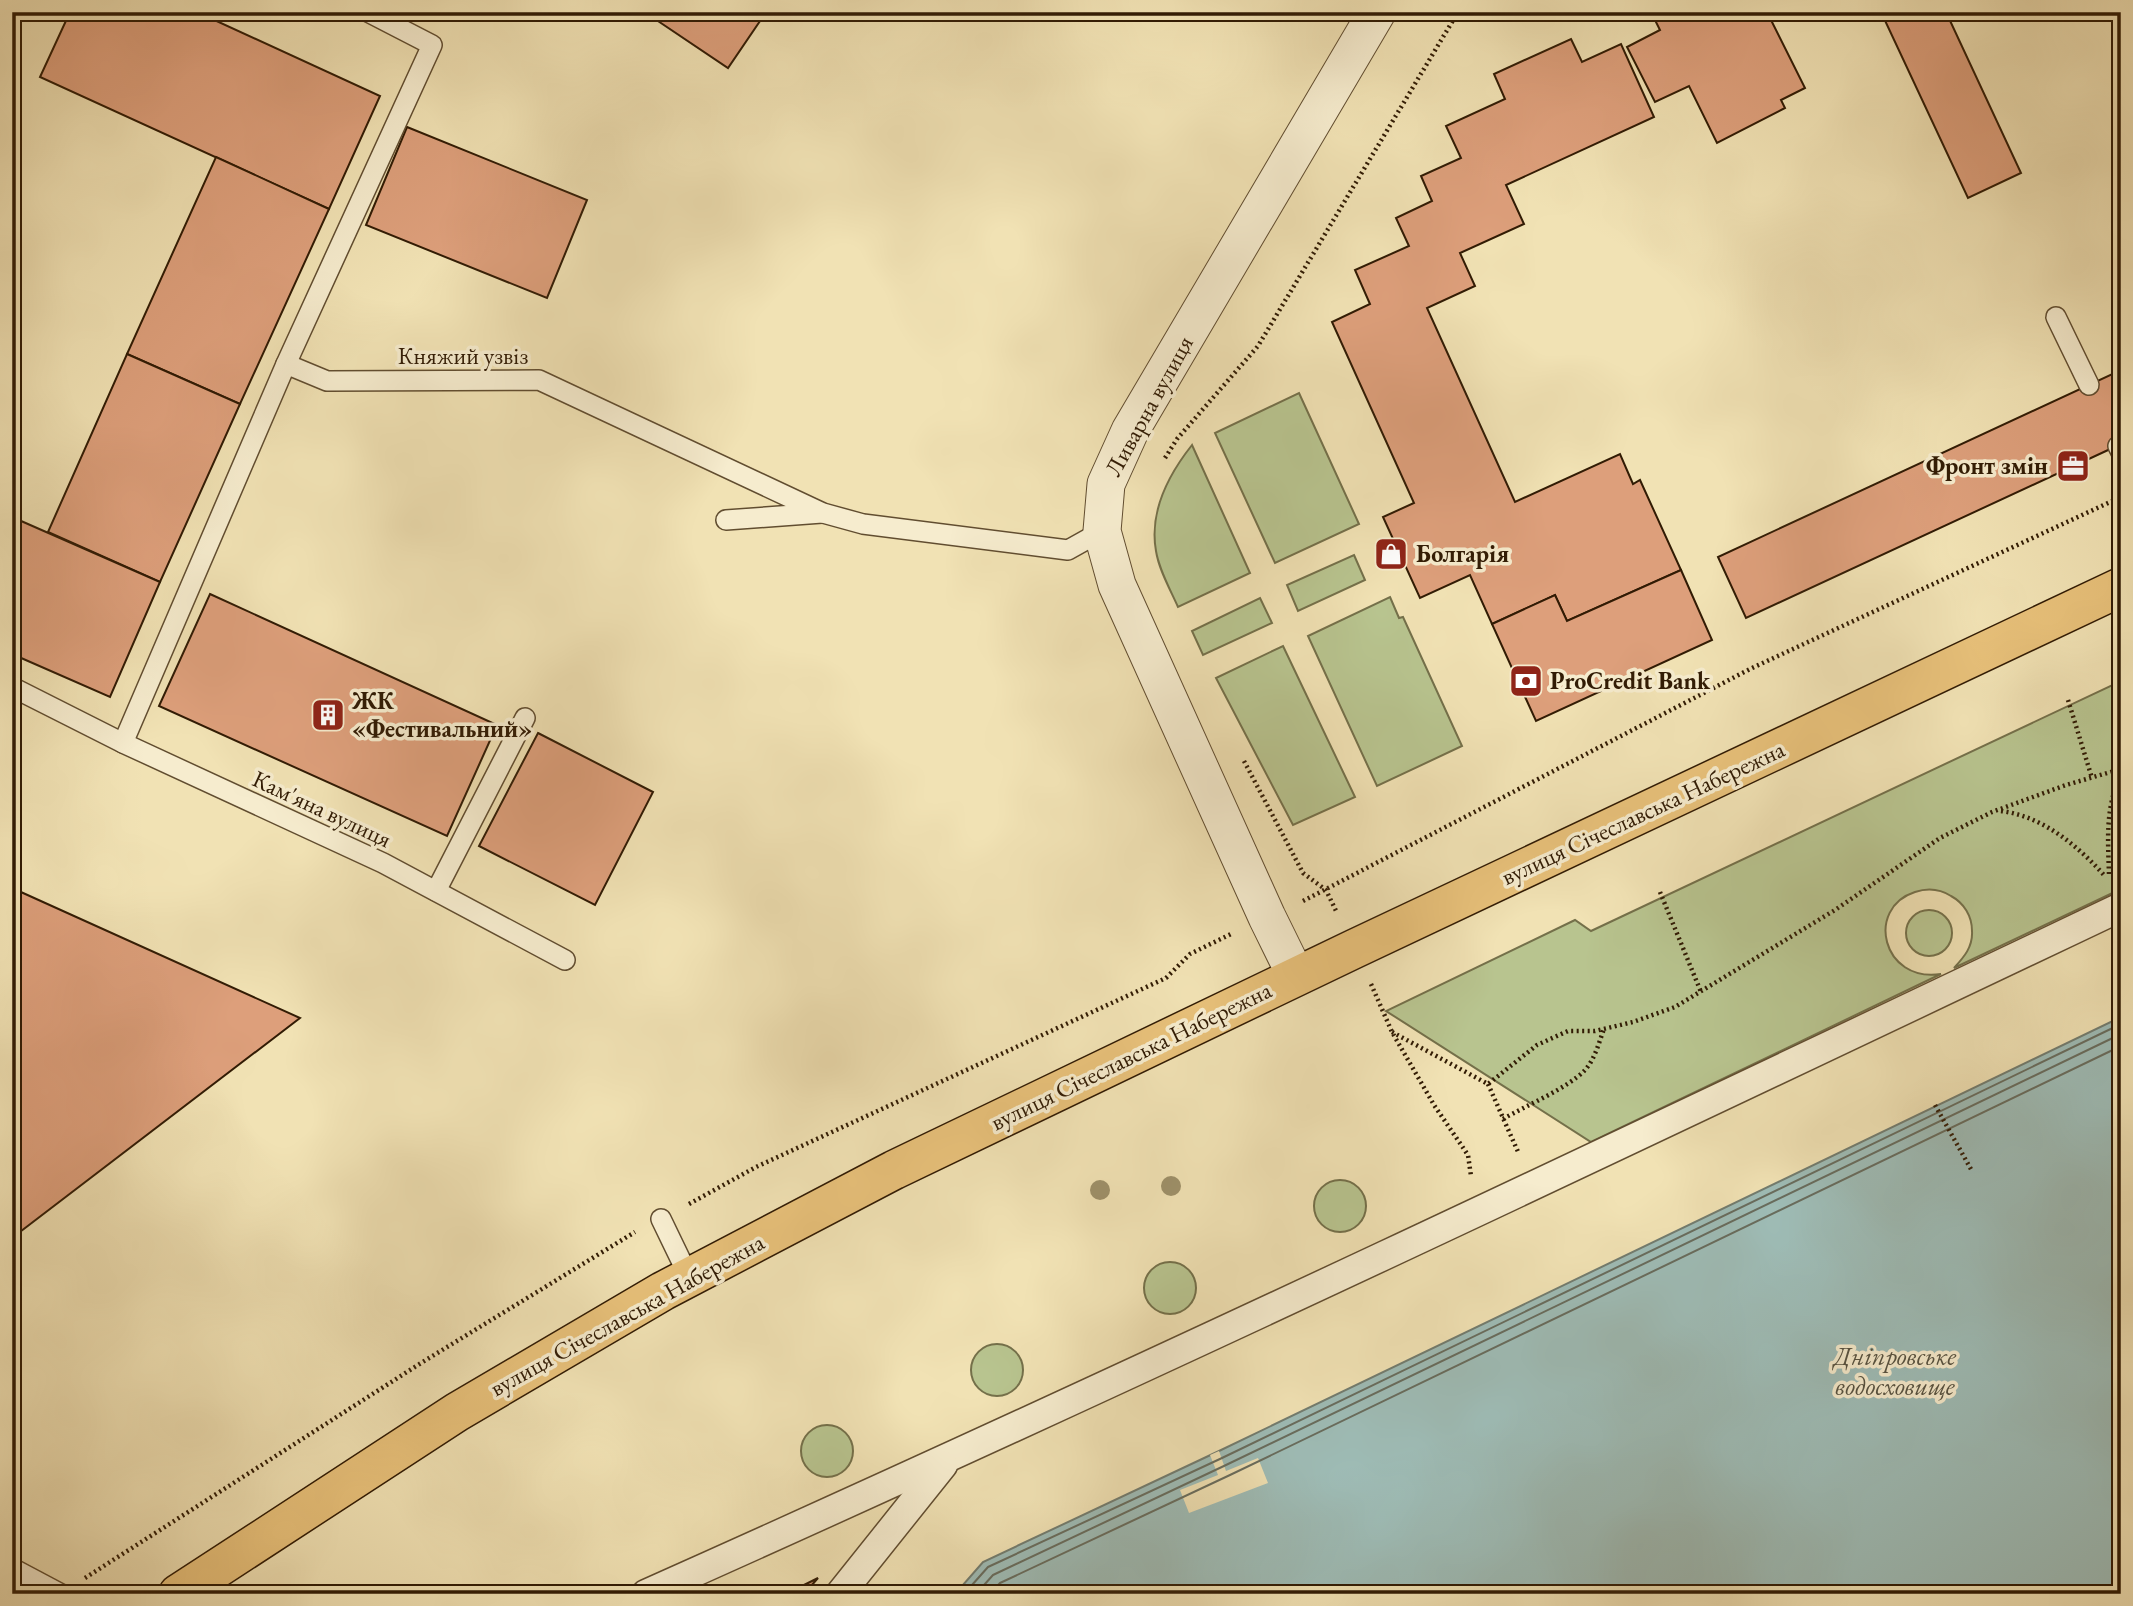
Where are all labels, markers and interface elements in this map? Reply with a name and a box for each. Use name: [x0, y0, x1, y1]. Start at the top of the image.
street label: Ливарна вулиця: [1097, 330, 1200, 481]
street label: Княжий узвіз: [398, 340, 528, 371]
office icon: Фронт змін: [2054, 447, 2092, 485]
place label: Фронт змін: [1926, 450, 2048, 481]
shop icon: Болгарія: [1372, 535, 1410, 573]
place label: Болгарія: [1416, 538, 1509, 569]
bank icon: ProCredit Bank: [1507, 662, 1545, 700]
place label: ProCredit Bank: [1550, 665, 1711, 696]
place label: ЖК «Фестивальний»: [351, 685, 532, 744]
building icon: ЖК «Фестивальний»: [309, 696, 347, 734]
street label: вулиця Січеславська Набережна: [1496, 733, 1790, 892]
street label: Кам'яна вулиця: [248, 763, 397, 854]
street label: вулиця Січеславська Набережна: [985, 974, 1277, 1137]
street label: вулиця Січеславська Набережна: [484, 1226, 770, 1403]
water label: Дніпровське водосховище: [1832, 1339, 1957, 1403]

